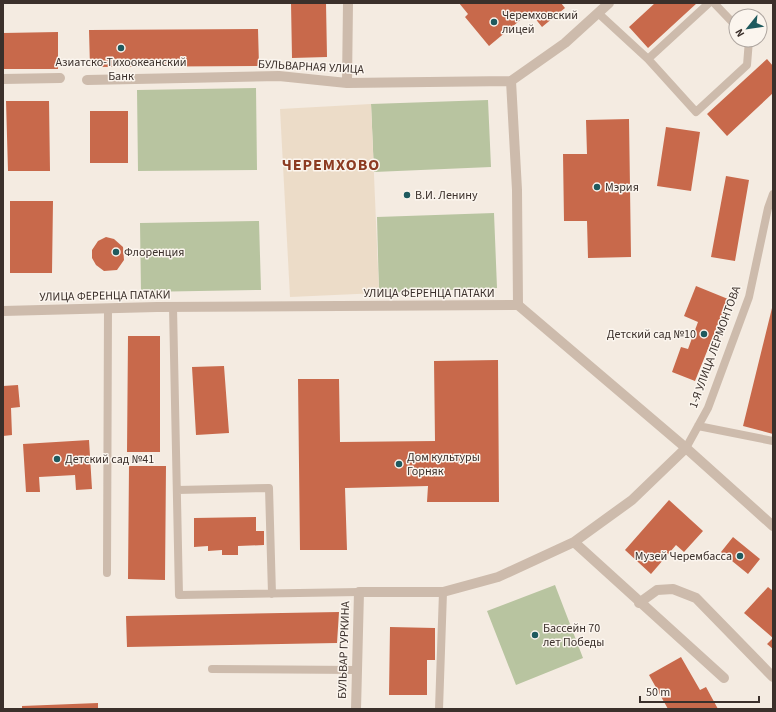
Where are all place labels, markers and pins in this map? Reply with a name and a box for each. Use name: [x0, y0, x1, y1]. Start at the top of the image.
place label: Черемховский лицей: [502, 7, 578, 38]
marker: Черемховский лицей: [489, 17, 499, 27]
marker: Азиатско-Тихоокеанский Банк: [116, 43, 126, 53]
place label: Азиатско-Тихоокеанский Банк: [55, 54, 187, 85]
place label: Мэрия: [605, 179, 639, 196]
marker: Мэрия: [592, 182, 602, 192]
place label: В.И. Ленину: [415, 187, 478, 204]
marker: В.И. Ленину: [402, 190, 412, 200]
place label: Флоренция: [124, 244, 185, 261]
marker: Флоренция: [111, 247, 121, 257]
place label: Детский сад №10: [607, 326, 696, 343]
marker: Детский сад №10: [699, 329, 709, 339]
place label: Дом культуры Горняк: [407, 449, 480, 480]
place label: Детский сад №41: [65, 451, 154, 468]
marker: Детский сад №41: [52, 454, 62, 464]
marker: Дом культуры Горняк: [394, 459, 404, 469]
place label: Музей Черембасса: [635, 548, 732, 565]
marker: Музей Черембасса: [735, 551, 745, 561]
place label: Бассейн 70 лет Победы: [543, 620, 604, 651]
marker: Бассейн 70 лет Победы: [530, 630, 540, 640]

